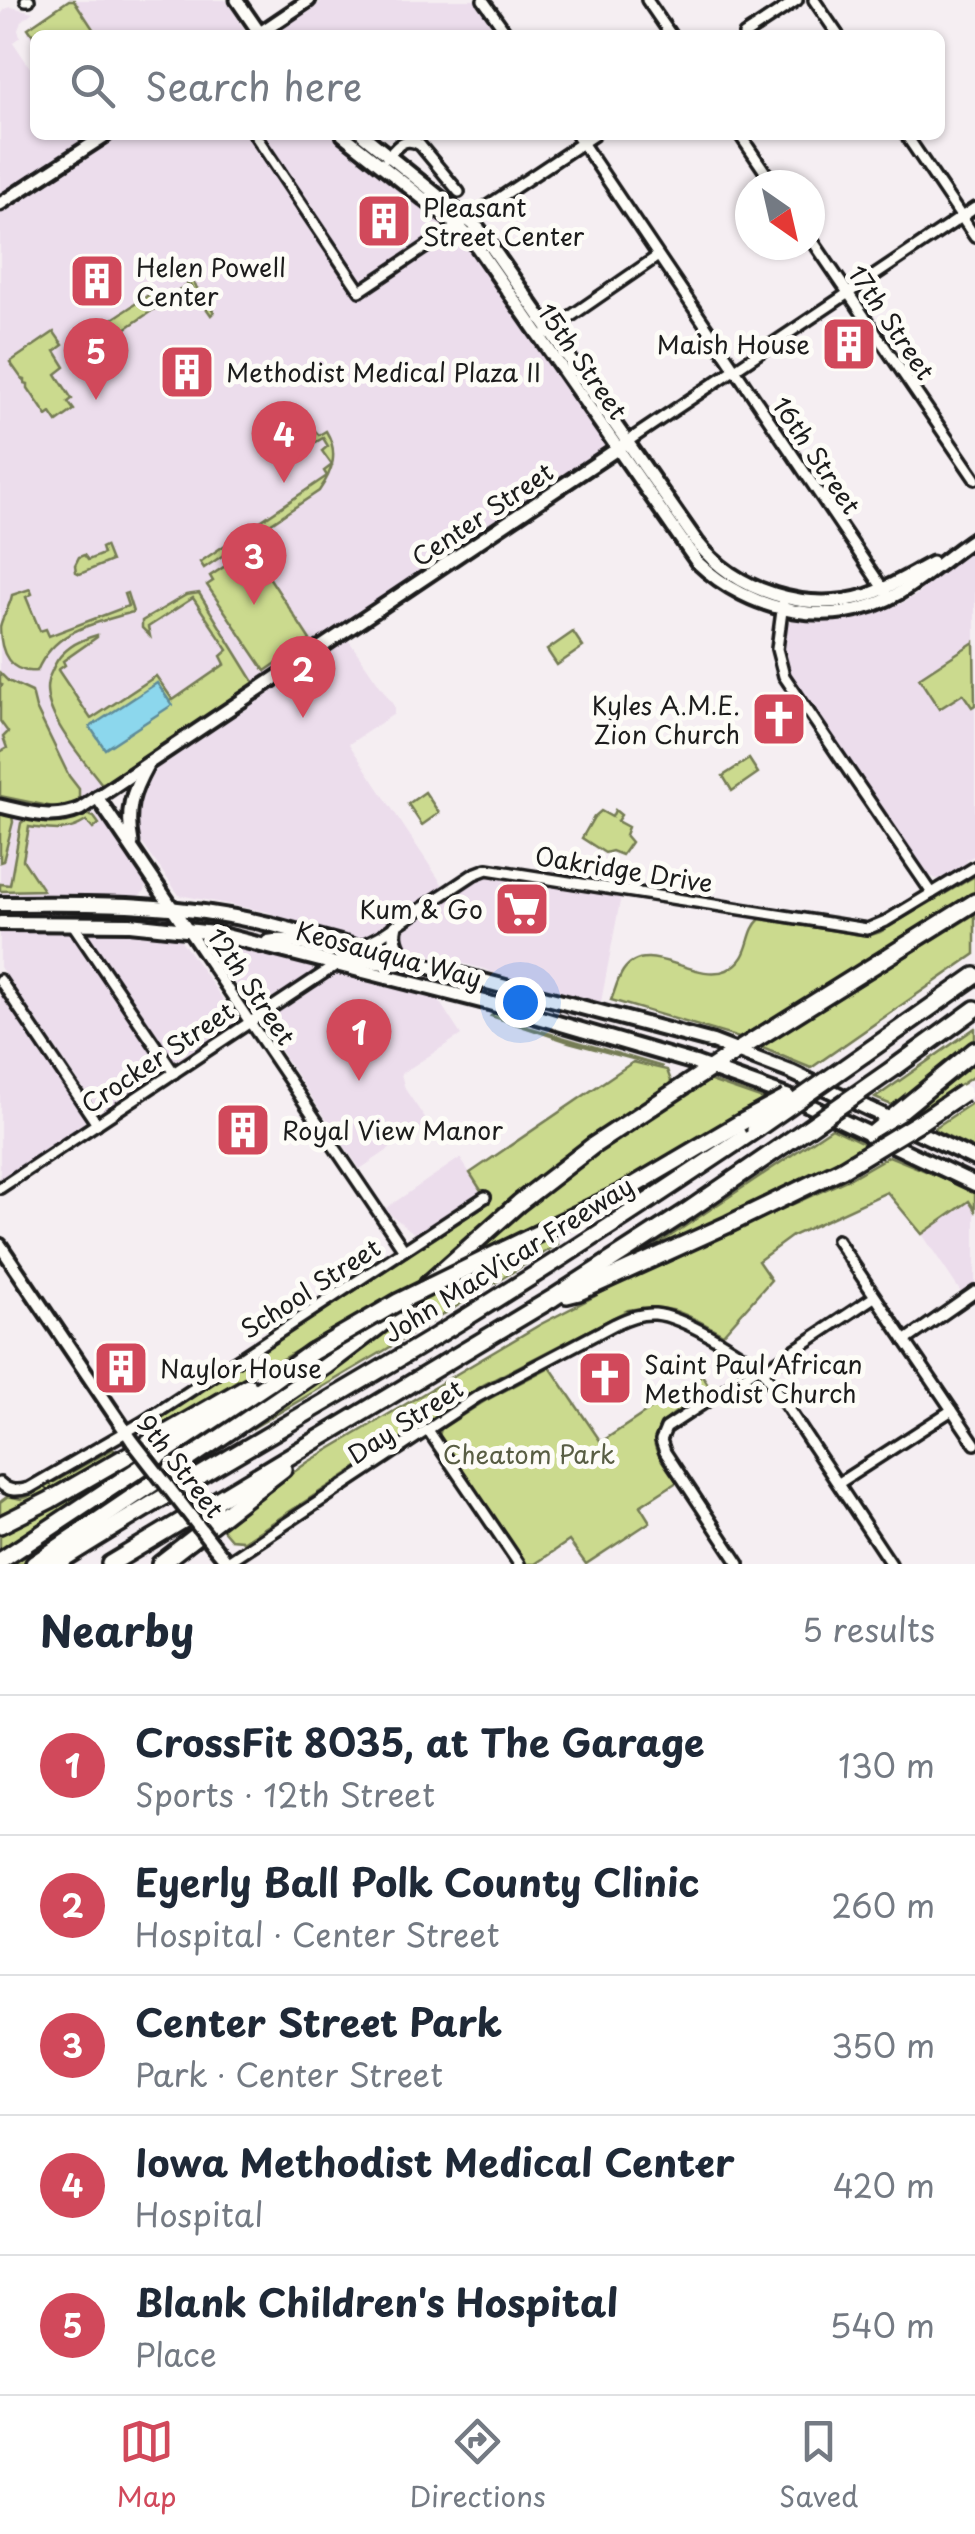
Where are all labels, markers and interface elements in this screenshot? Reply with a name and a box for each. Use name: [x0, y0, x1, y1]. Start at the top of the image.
search box: [30, 30, 945, 140]
text: Search here: [145, 57, 362, 114]
icon: search: [65, 58, 120, 113]
north arrow: [735, 170, 825, 260]
place label: Pleasant Street Center: [423, 188, 584, 255]
building icon: Pleasant Street Center: [354, 191, 414, 251]
place label: Helen Powell Center: [136, 248, 286, 315]
building icon: Helen Powell Center: [67, 251, 127, 311]
street label: 17th Street: [839, 257, 945, 387]
street label: 15th Street: [529, 295, 637, 427]
building icon: Maish House: [819, 314, 879, 374]
pin: 5: [64, 318, 128, 400]
place label: Maish House: [657, 325, 810, 363]
building icon: Methodist Medical Plaza II: [157, 342, 217, 402]
place label: Methodist Medical Plaza II: [226, 353, 541, 391]
street label: 16th Street: [763, 388, 871, 522]
pin: 4: [252, 400, 316, 483]
street label: Center Street: [404, 453, 560, 575]
pin: 3: [222, 522, 286, 605]
pin: 2: [270, 636, 336, 718]
place label: Kyles A.M.E. Zion Church: [592, 686, 740, 753]
church icon: Kyles A.M.E. Zion Church: [749, 689, 809, 749]
street label: Oakridge Drive: [532, 836, 716, 902]
supermarket icon: Kum & Go: [492, 879, 552, 939]
place label: Kum & Go: [360, 890, 483, 928]
street label: Keosauqua Way: [292, 911, 486, 997]
street label: 12th Street: [199, 920, 305, 1052]
your location: [495, 977, 546, 1028]
street label: Crocker Street: [73, 992, 241, 1122]
pin: 1: [326, 998, 392, 1081]
building icon: Royal View Manor: [213, 1100, 273, 1160]
place label: Royal View Manor: [282, 1111, 503, 1149]
street label: John MacVicar Freeway: [376, 1166, 640, 1352]
street label: School Street: [232, 1228, 388, 1348]
building icon: Naylor House: [91, 1338, 151, 1398]
place label: Saint Paul African Methodist Church: [644, 1345, 863, 1412]
church icon: Saint Paul African Methodist Church: [575, 1348, 635, 1408]
place label: Naylor House: [160, 1349, 322, 1387]
street label: Day Street: [340, 1369, 470, 1473]
street label: 9th Street: [128, 1406, 234, 1526]
park label: Cheatom Park: [443, 1435, 615, 1473]
text: Nearby: [40, 1598, 194, 1661]
text: 5 results: [802, 1605, 935, 1653]
text: CrossFit 8035, at The Garage: [135, 1713, 705, 1770]
text: 1: [65, 1741, 80, 1789]
text: 130 m: [838, 1741, 935, 1789]
text: Sports · 12th Street: [135, 1770, 435, 1818]
text: Eyerly Ball Polk County Clinic: [135, 1853, 700, 1910]
text: 2: [61, 1881, 84, 1929]
text: 260 m: [831, 1881, 935, 1929]
text: Hospital · Center Street: [135, 1910, 500, 1958]
text: Center Street Park: [135, 1993, 502, 2050]
text: 3: [62, 2021, 83, 2069]
text: 350 m: [831, 2021, 935, 2069]
text: Park · Center Street: [135, 2050, 443, 2098]
text: Iowa Methodist Medical Center: [135, 2133, 735, 2190]
text: 4: [62, 2161, 83, 2209]
text: 420 m: [833, 2161, 935, 2209]
text: Hospital: [135, 2190, 263, 2238]
text: Blank Children's Hospital: [135, 2273, 618, 2330]
text: 5: [62, 2301, 83, 2349]
text: 540 m: [830, 2301, 935, 2349]
text: Place: [135, 2330, 217, 2378]
tab: Map: [117, 2414, 176, 2517]
tab: Directions: [410, 2414, 546, 2517]
tab: Saved: [779, 2414, 858, 2517]

